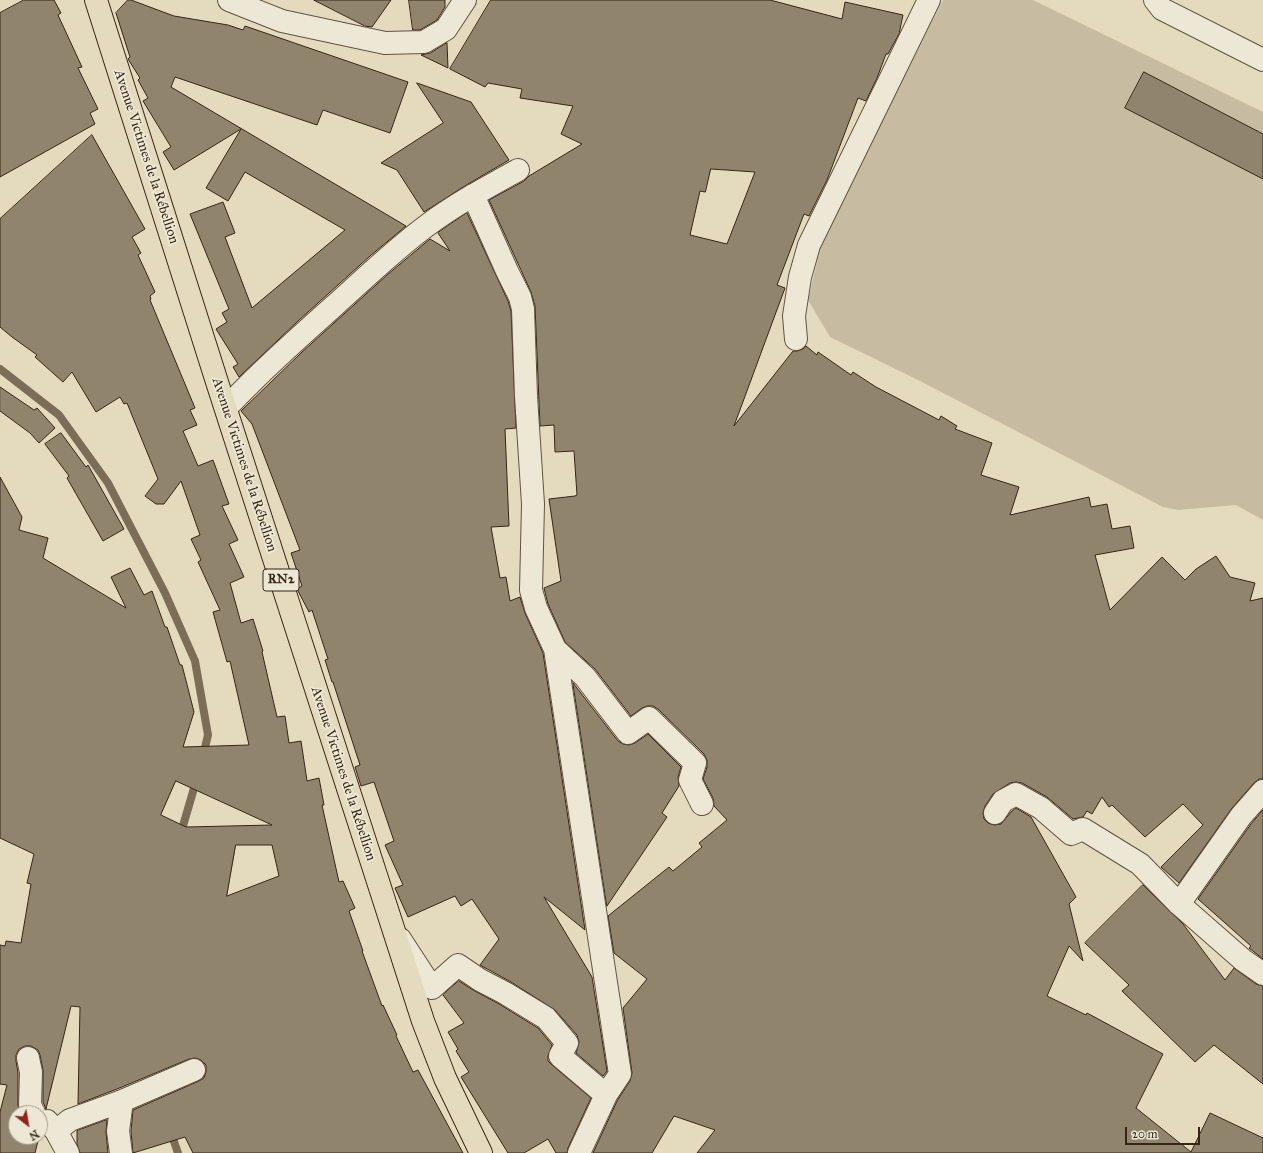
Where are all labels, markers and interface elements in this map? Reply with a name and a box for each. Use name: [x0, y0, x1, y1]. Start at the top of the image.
street label: Avenue Victimes de la Rébellion: [110, 68, 182, 246]
street label: Avenue Victimes de la Rébellion: [208, 376, 280, 554]
road number: RN2: [263, 569, 299, 591]
street label: Avenue Victimes de la Rébellion: [307, 685, 379, 863]
north arrow: [8, 1105, 48, 1145]
scale bar: [1127, 1119, 1202, 1145]
text: N: [27, 1127, 41, 1143]
text: 20 m: [1132, 1127, 1158, 1141]

